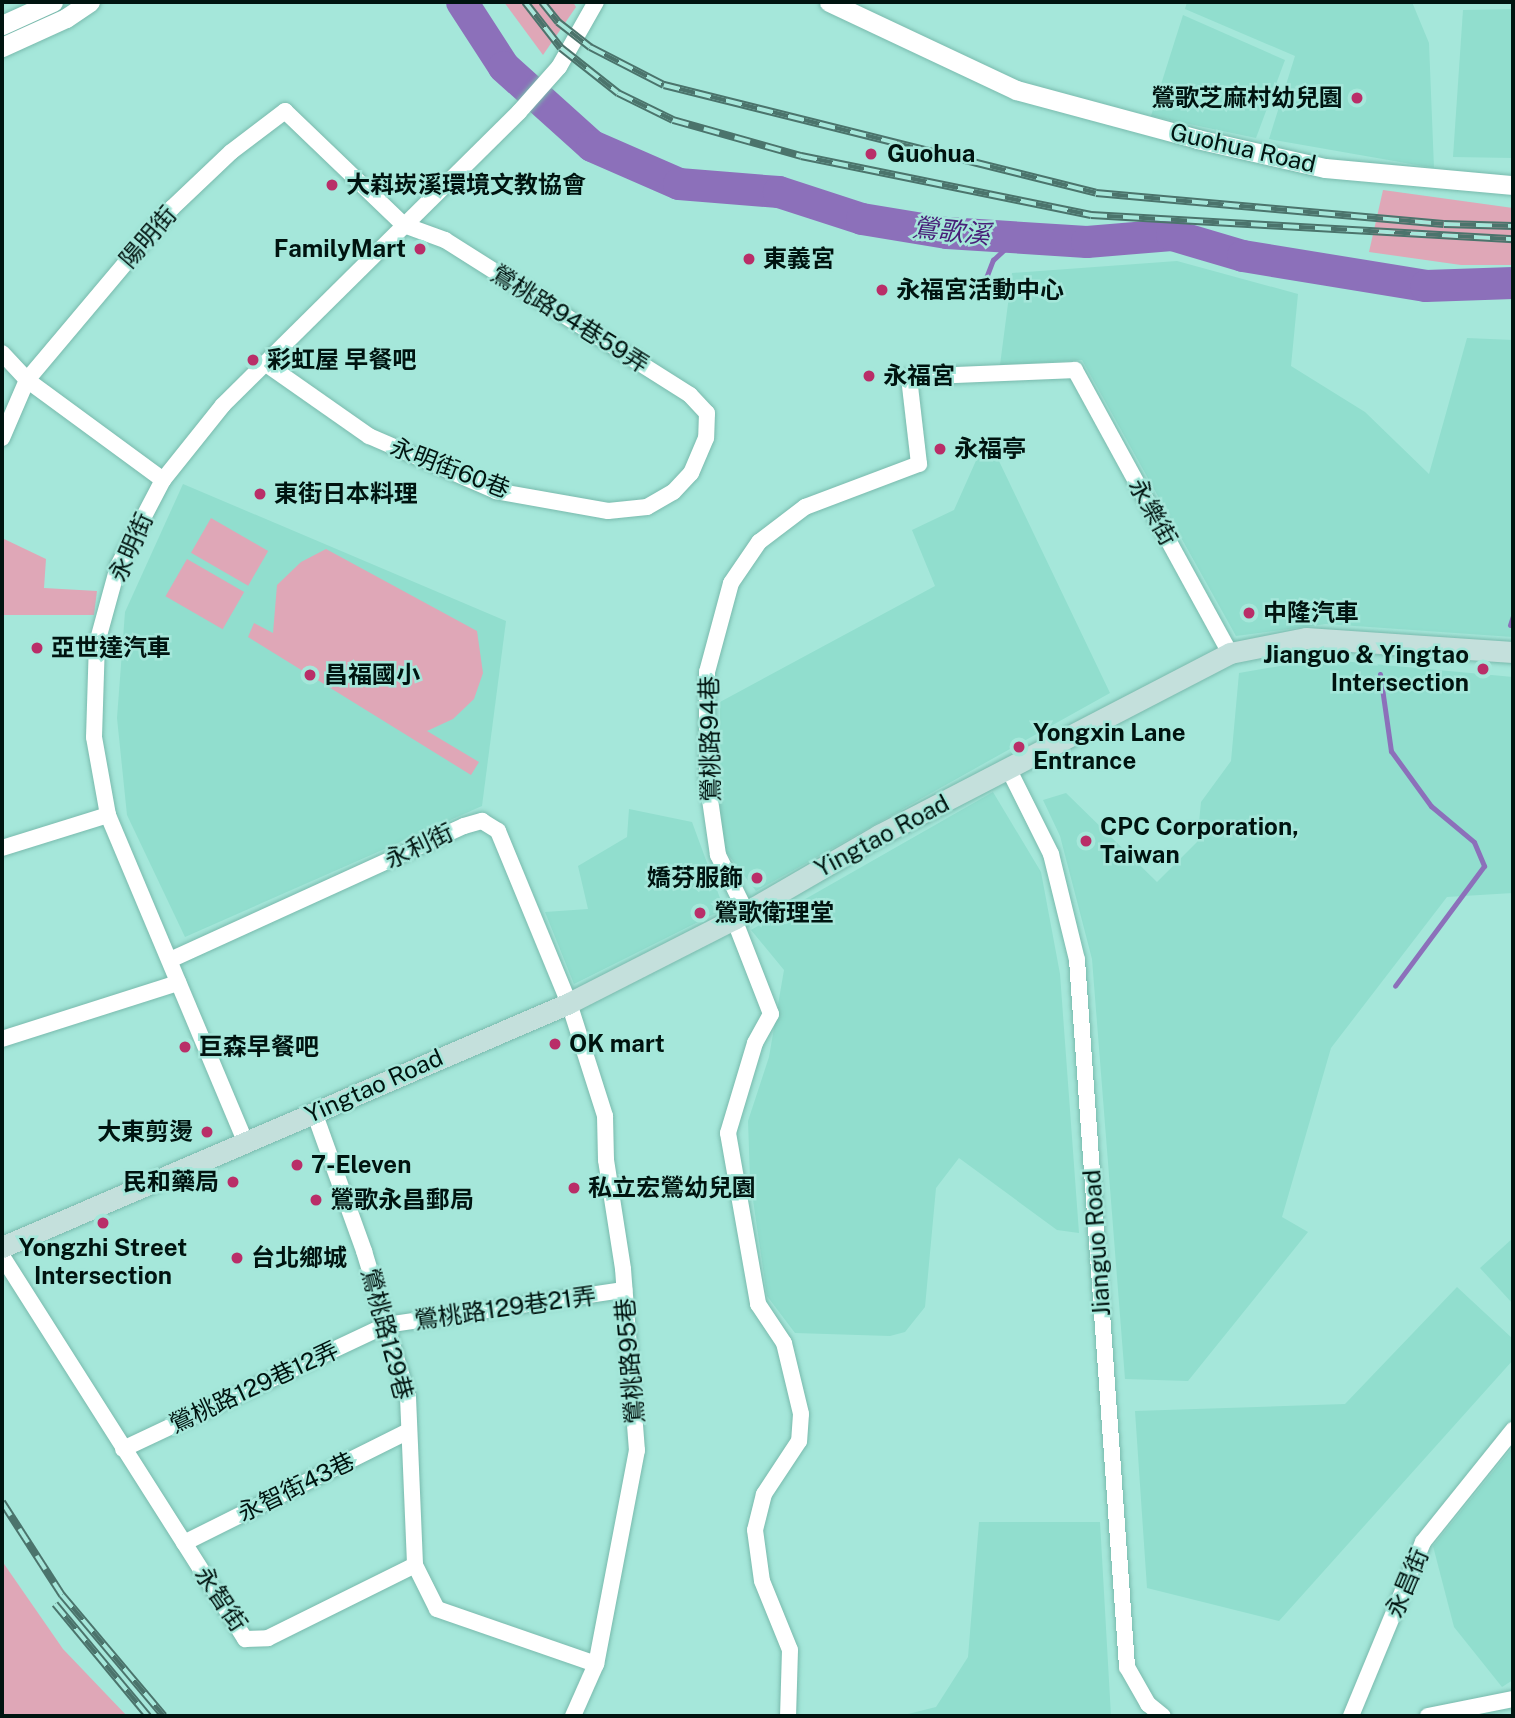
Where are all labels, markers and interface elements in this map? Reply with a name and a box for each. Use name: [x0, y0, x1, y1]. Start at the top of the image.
place label: 鶯歌芝麻村幼兒園: [1151, 84, 1343, 112]
marker: 鶯歌芝麻村幼兒園: [1349, 90, 1365, 106]
street label: Guohua Road: [1167, 117, 1319, 179]
place label: Guohua: [887, 140, 975, 168]
marker: Guohua: [861, 144, 881, 164]
place label: 大嵙崁溪環境文教協會: [346, 171, 586, 199]
marker: 大嵙崁溪環境文教協會: [324, 177, 340, 193]
street label: 陽明街: [114, 200, 182, 274]
water label: 鶯歌溪: [911, 211, 991, 251]
place label: FamilyMart: [274, 235, 406, 263]
marker: FamilyMart: [412, 241, 428, 257]
place label: 東義宮: [763, 245, 835, 273]
marker: 東義宮: [741, 251, 757, 267]
street label: 鶯桃路94巷59弄: [486, 259, 654, 379]
place label: 永福宮活動中心: [896, 276, 1064, 304]
marker: 永福宮活動中心: [874, 282, 890, 298]
place label: 彩虹屋 早餐吧: [267, 346, 416, 374]
marker: 彩虹屋 早餐吧: [245, 352, 261, 368]
place label: 永福宮: [883, 362, 955, 390]
marker: 永福宮: [861, 368, 877, 384]
street label: 永明街60巷: [386, 432, 514, 504]
place label: 永福亭: [954, 435, 1026, 463]
marker: 永福亭: [932, 441, 948, 457]
street label: 永樂街: [1123, 474, 1183, 550]
place label: 東街日本料理: [274, 480, 418, 508]
marker: 東街日本料理: [252, 486, 268, 502]
street label: 永明街: [103, 508, 159, 586]
place label: 中隆汽車: [1263, 599, 1359, 627]
marker: 中隆汽車: [1241, 605, 1257, 621]
place label: 亞世達汽車: [51, 634, 171, 662]
marker: 亞世達汽車: [29, 640, 45, 656]
place label: Jianguo & Yingtao Intersection: [1263, 641, 1469, 697]
place label: 昌福國小: [324, 661, 420, 689]
marker: Jianguo & Yingtao Intersection: [1475, 661, 1491, 677]
marker: 昌福國小: [302, 667, 318, 683]
street label: 鶯桃路94巷: [695, 676, 725, 802]
place label: Yongxin Lane Entrance: [1033, 719, 1186, 775]
marker: Yongxin Lane Entrance: [1011, 739, 1027, 755]
street label: Yingtao Road: [810, 789, 954, 883]
place label: CPC Corporation, Taiwan: [1100, 813, 1299, 869]
street label: 永利街: [380, 818, 458, 874]
marker: CPC Corporation, Taiwan: [1078, 833, 1094, 849]
place label: 嬌芬服飾: [647, 864, 743, 892]
marker: 嬌芬服飾: [749, 870, 765, 886]
place label: 鶯歌衛理堂: [714, 899, 834, 927]
marker: 鶯歌衛理堂: [692, 905, 708, 921]
place label: OK mart: [569, 1030, 665, 1058]
place label: 巨森早餐吧: [199, 1033, 319, 1061]
marker: OK mart: [547, 1036, 563, 1052]
marker: 巨森早餐吧: [177, 1039, 193, 1055]
street label: Yingtao Road: [301, 1043, 447, 1129]
place label: 大東剪燙: [97, 1118, 193, 1146]
marker: 大東剪燙: [199, 1124, 215, 1140]
place label: 7-Eleven: [311, 1151, 411, 1179]
marker: 7-Eleven: [289, 1157, 305, 1173]
place label: 民和藥局: [123, 1168, 219, 1196]
street label: Jianguo Road: [1078, 1169, 1116, 1317]
marker: 民和藥局: [225, 1174, 241, 1190]
place label: 私立宏鶯幼兒園: [588, 1174, 756, 1202]
marker: 私立宏鶯幼兒園: [566, 1180, 582, 1196]
place label: 鶯歌永昌郵局: [330, 1186, 474, 1214]
marker: 鶯歌永昌郵局: [308, 1192, 324, 1208]
marker: Yongzhi Street Intersection: [95, 1215, 111, 1231]
place label: Yongzhi Street Intersection: [19, 1234, 187, 1290]
place label: 台北鄉城: [251, 1244, 347, 1272]
marker: 台北鄉城: [229, 1250, 245, 1266]
street label: 鶯桃路129巷: [356, 1265, 418, 1403]
street label: 鶯桃路129巷21弄: [412, 1281, 598, 1335]
street label: 鶯桃路95巷: [610, 1297, 650, 1425]
street label: 鶯桃路129巷12弄: [165, 1335, 343, 1439]
street label: 永智街43巷: [233, 1446, 359, 1528]
street label: 永昌街: [1380, 1544, 1434, 1622]
street label: 永智街: [189, 1561, 253, 1637]

